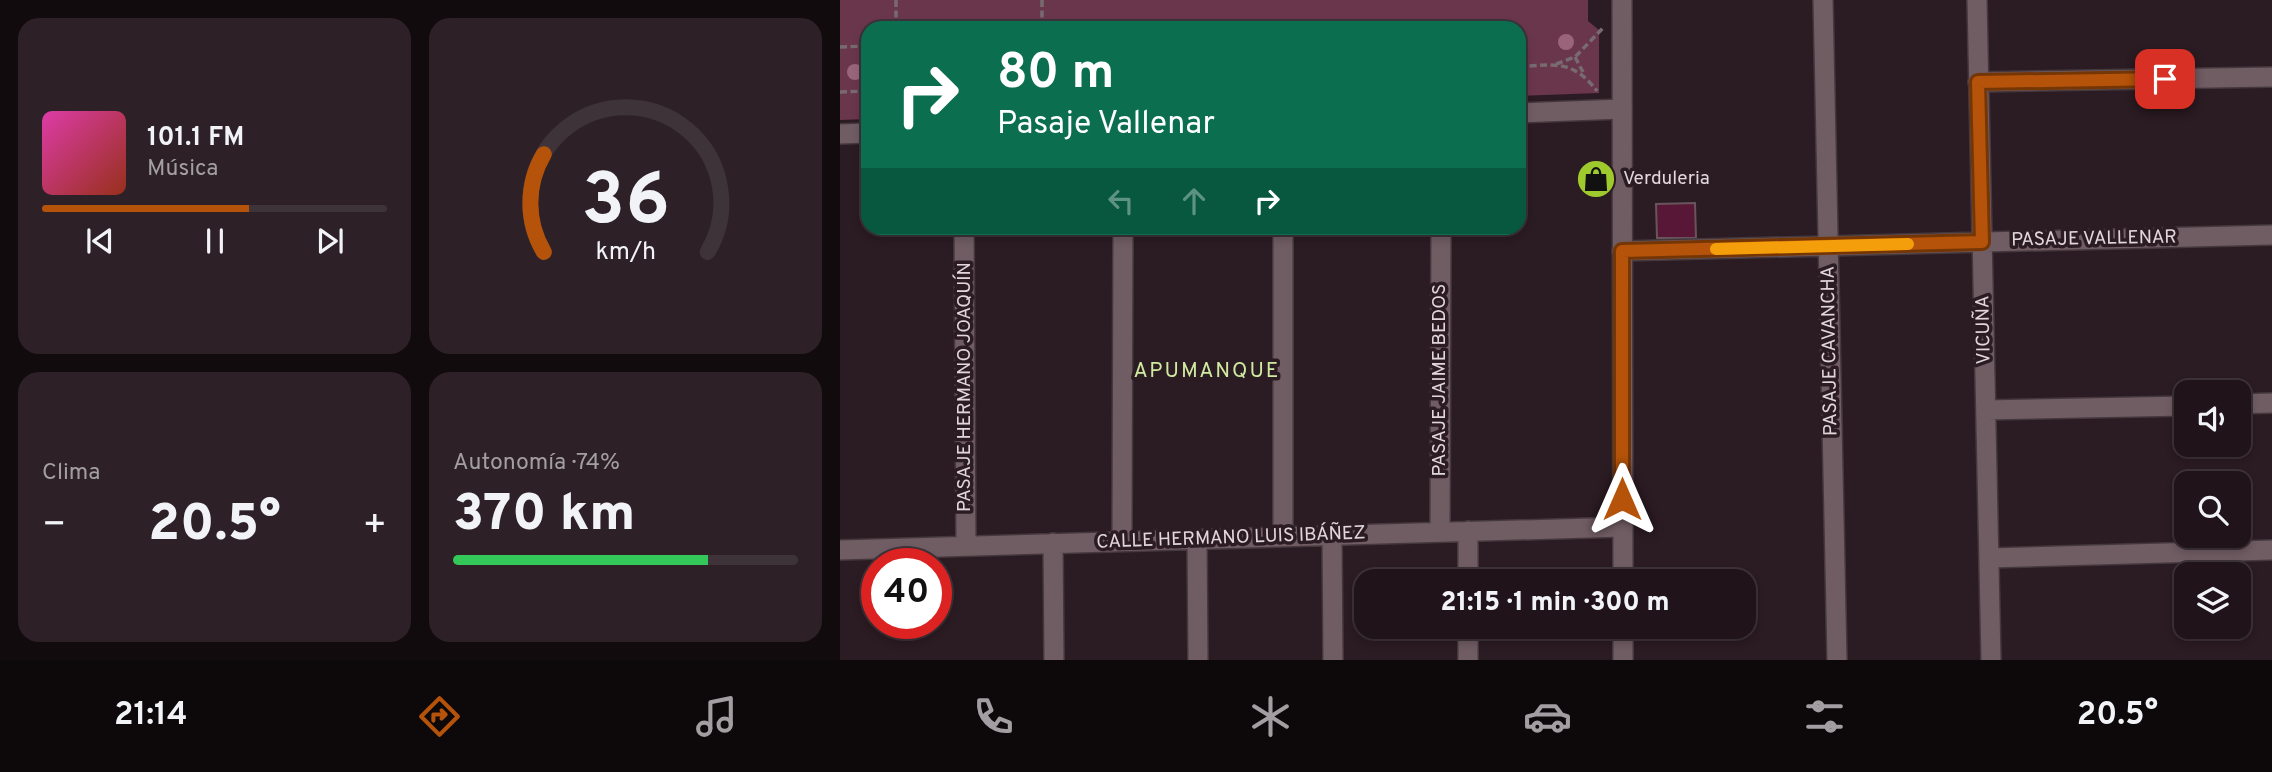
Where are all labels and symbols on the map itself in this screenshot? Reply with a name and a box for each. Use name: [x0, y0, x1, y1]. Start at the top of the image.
pin: [2135, 49, 2195, 109]
shop icon: Verduleria: [1575, 158, 1617, 200]
place label: Verduleria: [1623, 167, 1710, 191]
street label: PASAJE VALLENAR: [2011, 226, 2177, 252]
street label: PASAJE HERMANO JOAQUÍN: [952, 262, 977, 512]
street label: PASAJE CAVANCHA: [1817, 266, 1843, 436]
street label: PASAJE JAIME BEDOS: [1428, 284, 1452, 476]
street label: VICUÑA: [1970, 295, 1997, 365]
district label: APUMANQUE: [1134, 358, 1280, 385]
position arrow: [1585, 462, 1659, 536]
street label: CALLE HERMANO LUIS IBÁÑEZ: [1096, 520, 1366, 555]
speed limit sign: 40: [861, 548, 952, 639]

